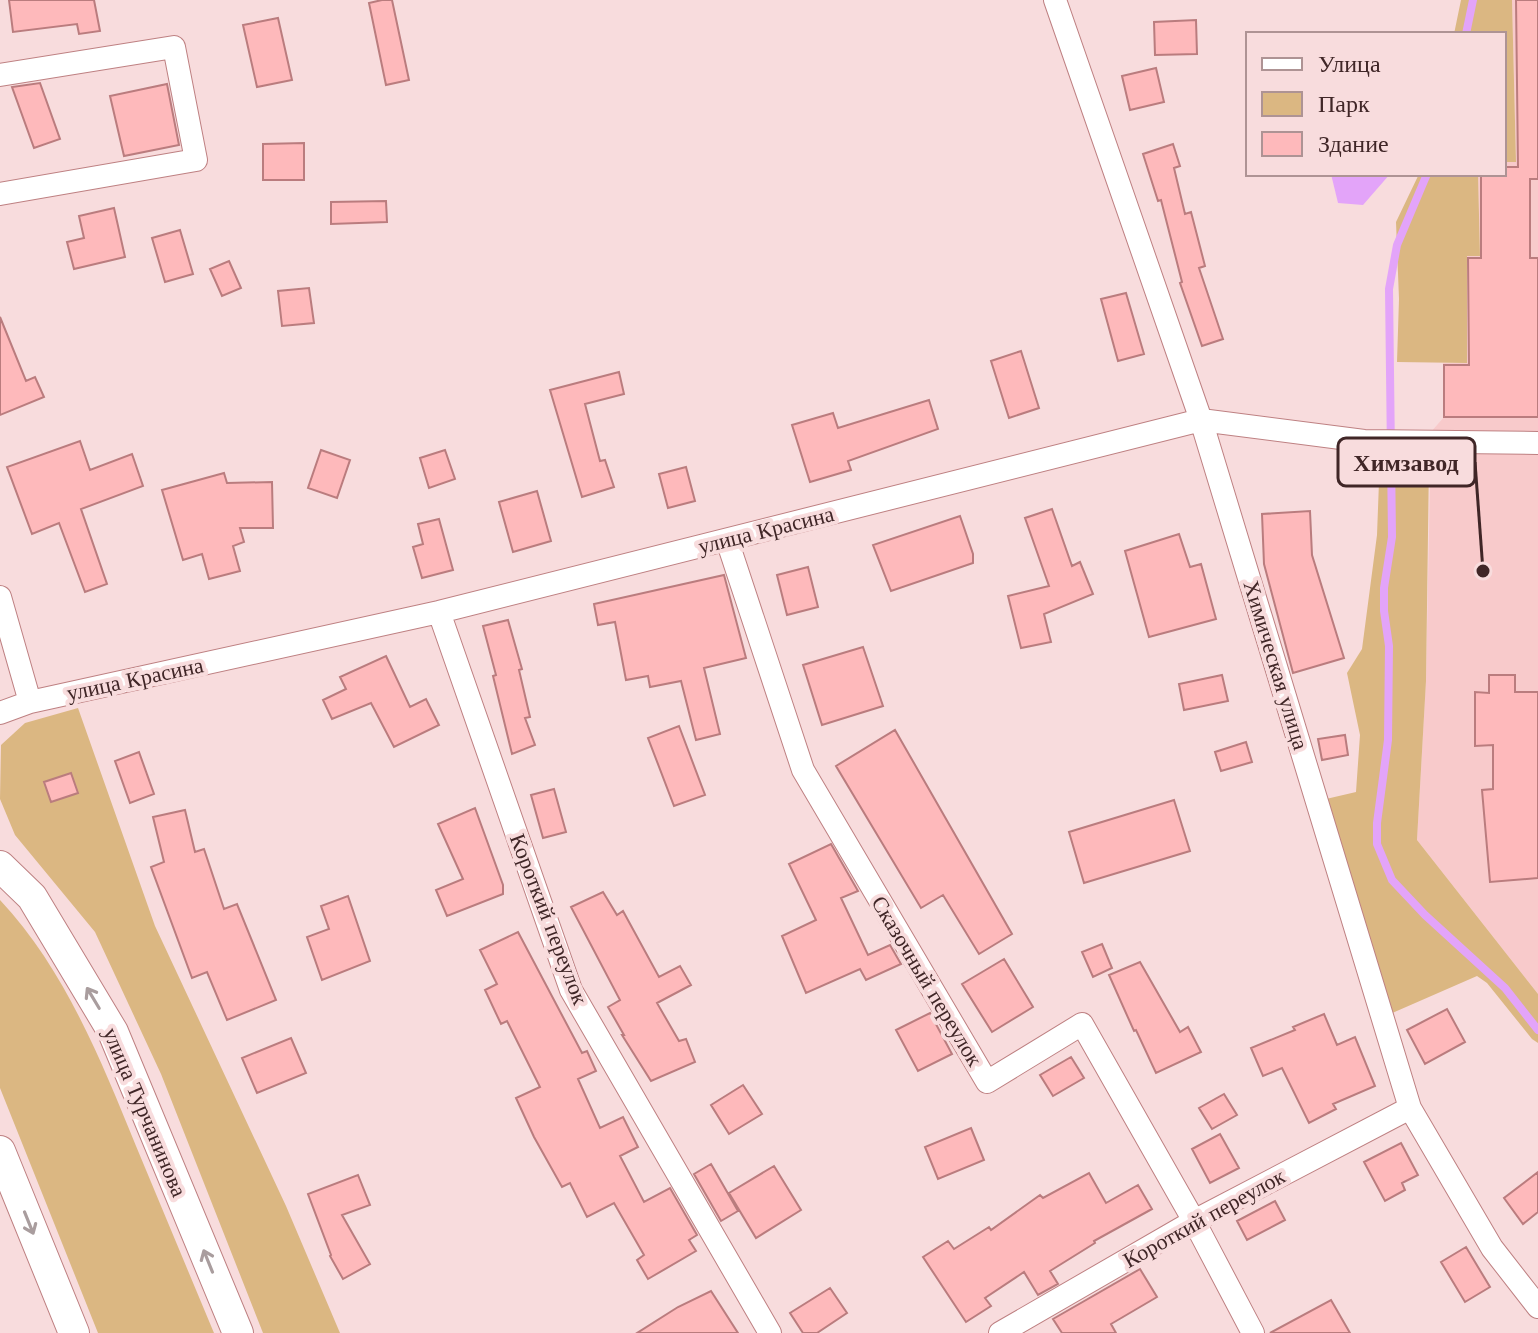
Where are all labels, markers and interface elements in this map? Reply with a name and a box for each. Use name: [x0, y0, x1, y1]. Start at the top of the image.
legend: [1246, 32, 1506, 176]
text: Улица: [1318, 49, 1381, 78]
text: Парк: [1318, 89, 1370, 118]
text: Здание: [1318, 129, 1389, 158]
callout: Химзавод: [1338, 438, 1475, 486]
text: Химзавод: [1353, 448, 1459, 477]
street label: улица Красина: [695, 500, 837, 560]
street label: Химическая улица: [1237, 577, 1315, 753]
street label: улица Красина: [64, 651, 206, 707]
street label: Короткий переулок: [504, 830, 594, 1009]
street label: Сказочный переулок: [865, 891, 989, 1071]
one-way arrow: [84, 987, 100, 1010]
street label: улица Турчанинова: [97, 1023, 193, 1201]
street label: Короткий переулок: [1118, 1162, 1290, 1274]
one-way arrow: [23, 1210, 38, 1235]
one-way arrow: [200, 1249, 215, 1274]

